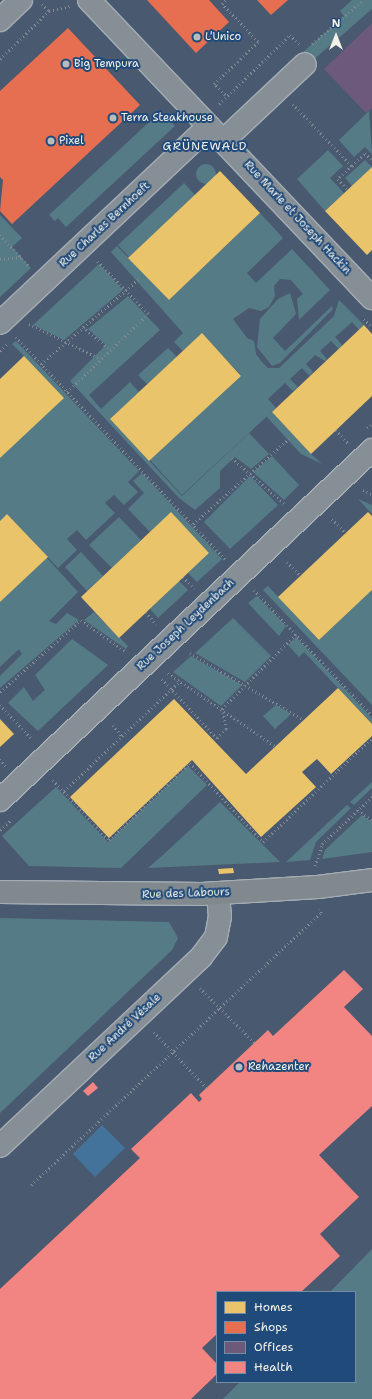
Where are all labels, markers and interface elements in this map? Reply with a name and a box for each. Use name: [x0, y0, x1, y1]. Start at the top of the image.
north arrow: [316, 16, 356, 56]
text: N: [332, 16, 340, 31]
place label: L'Unico: [205, 30, 241, 44]
marker: L'Unico: [192, 32, 202, 42]
place label: Big Tempura: [74, 57, 139, 71]
marker: Big Tempura: [61, 59, 71, 69]
place label: Terra Steakhouse: [121, 111, 213, 125]
marker: Terra Steakhouse: [108, 113, 118, 123]
place label: Pixel: [59, 134, 84, 148]
marker: Pixel: [46, 136, 56, 146]
district label: GRÜNEWALD: [163, 140, 247, 154]
street label: Rue Marie et Joseph Hackin: [241, 159, 353, 277]
street label: Rue Charles Bernhoeft: [57, 180, 153, 270]
street label: Rue Joseph Leydenbach: [135, 576, 237, 674]
street label: Rue des Labours: [142, 886, 230, 902]
street label: Rue André Vésale: [86, 991, 164, 1065]
place label: Rehazenter: [248, 1060, 310, 1074]
marker: Rehazenter: [233, 1061, 245, 1073]
legend: [216, 1291, 356, 1383]
text: Homes: [254, 1299, 293, 1315]
text: Shops: [254, 1319, 288, 1335]
text: Offices: [254, 1339, 294, 1355]
text: Health: [254, 1359, 293, 1375]

